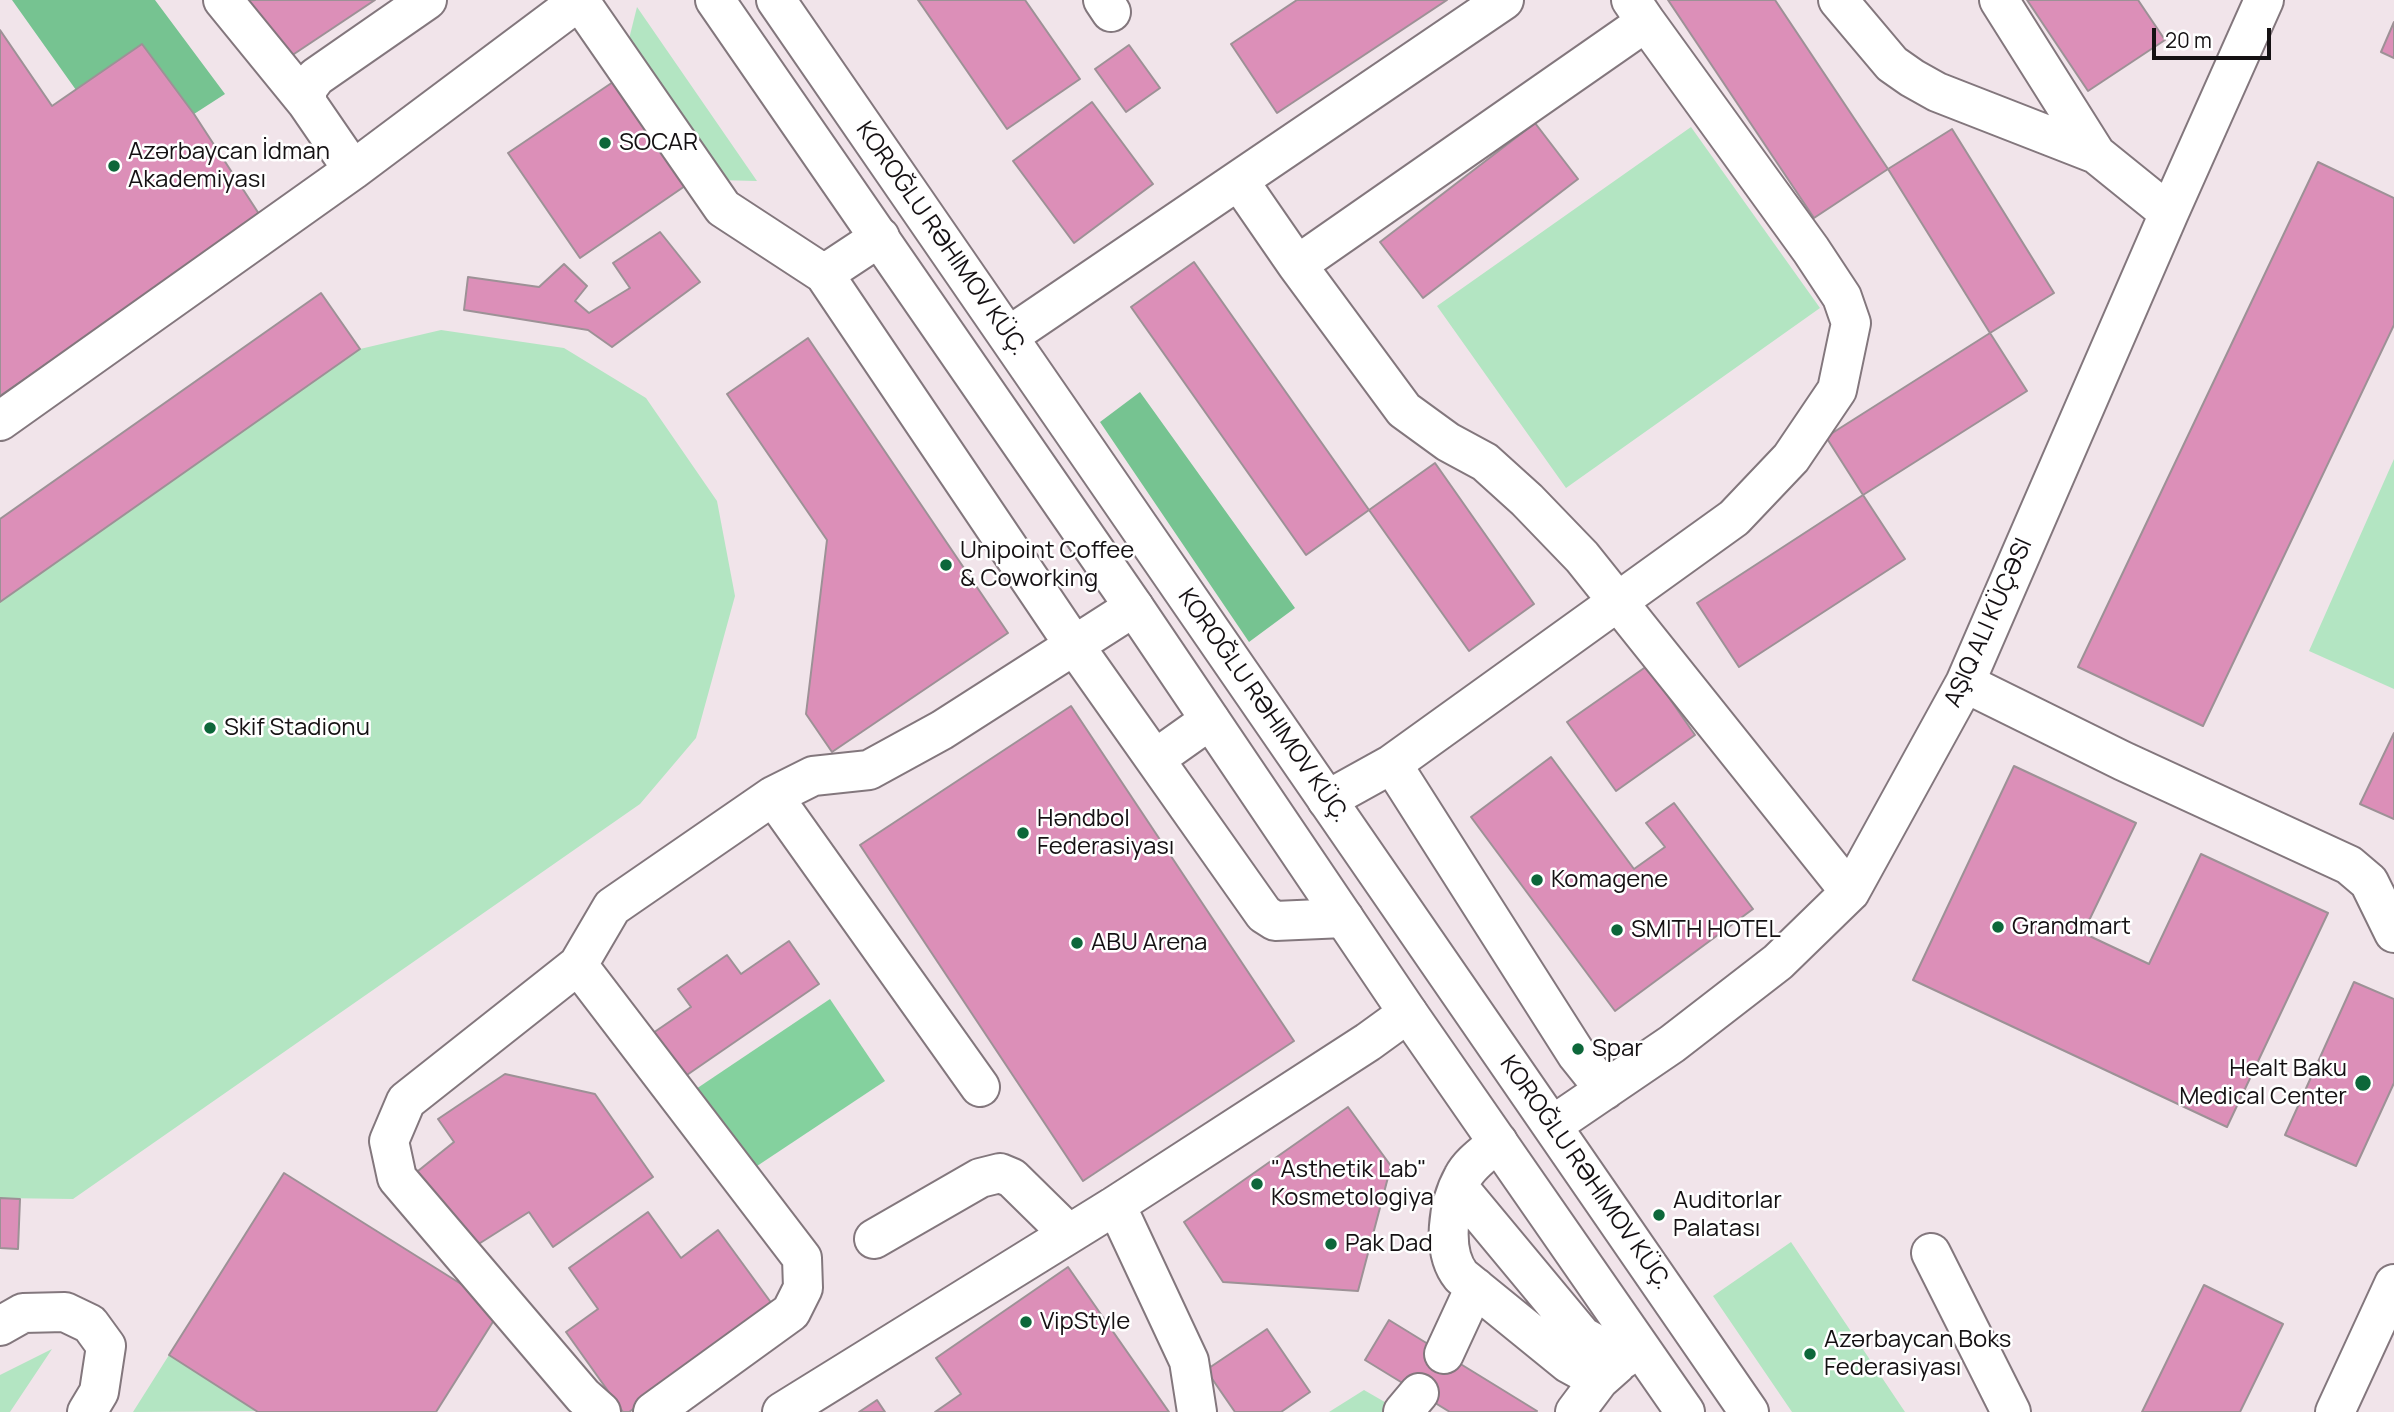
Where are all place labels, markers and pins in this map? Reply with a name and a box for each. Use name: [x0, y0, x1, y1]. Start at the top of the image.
place label: SOCAR: [619, 129, 698, 157]
marker: SOCAR: [597, 135, 613, 151]
place label: Azərbaycan İdman Akademiyası: [128, 138, 330, 194]
marker: Azərbaycan İdman Akademiyası: [106, 158, 122, 174]
place label: Unipoint Coffee & Coworking: [960, 537, 1134, 593]
marker: Unipoint Coffee & Coworking: [938, 557, 954, 573]
place label: Skif Stadionu: [224, 714, 370, 742]
marker: Skif Stadionu: [202, 720, 218, 736]
place label: Həndbol Federasiyası: [1037, 805, 1174, 861]
marker: Həndbol Federasiyası: [1015, 825, 1031, 841]
place label: Komagene: [1551, 866, 1668, 894]
marker: Komagene: [1529, 872, 1545, 888]
place label: Grandmart: [2012, 913, 2131, 941]
place label: SMITH HOTEL: [1631, 916, 1781, 944]
marker: Grandmart: [1990, 919, 2006, 935]
marker: SMITH HOTEL: [1609, 922, 1625, 938]
place label: ABU Arena: [1091, 929, 1207, 957]
marker: ABU Arena: [1069, 935, 1085, 951]
place label: Spar: [1592, 1035, 1643, 1063]
marker: Spar: [1570, 1041, 1586, 1057]
place label: Healt Baku Medical Center: [2179, 1055, 2347, 1111]
marker: Healt Baku Medical Center: [2353, 1073, 2373, 1093]
place label: "Asthetik Lab" Kosmetologiya: [1271, 1156, 1434, 1212]
marker: "Asthetik Lab" Kosmetologiya: [1249, 1176, 1265, 1192]
place label: Auditorlar Palatası: [1673, 1187, 1782, 1243]
marker: Auditorlar Palatası: [1651, 1207, 1667, 1223]
place label: Pak Dad: [1345, 1230, 1433, 1258]
marker: Pak Dad: [1323, 1236, 1339, 1252]
place label: VipStyle: [1040, 1308, 1130, 1336]
marker: VipStyle: [1018, 1314, 1034, 1330]
place label: Azərbaycan Boks Federasiyası: [1824, 1326, 2011, 1382]
marker: Azərbaycan Boks Federasiyası: [1802, 1346, 1818, 1362]

